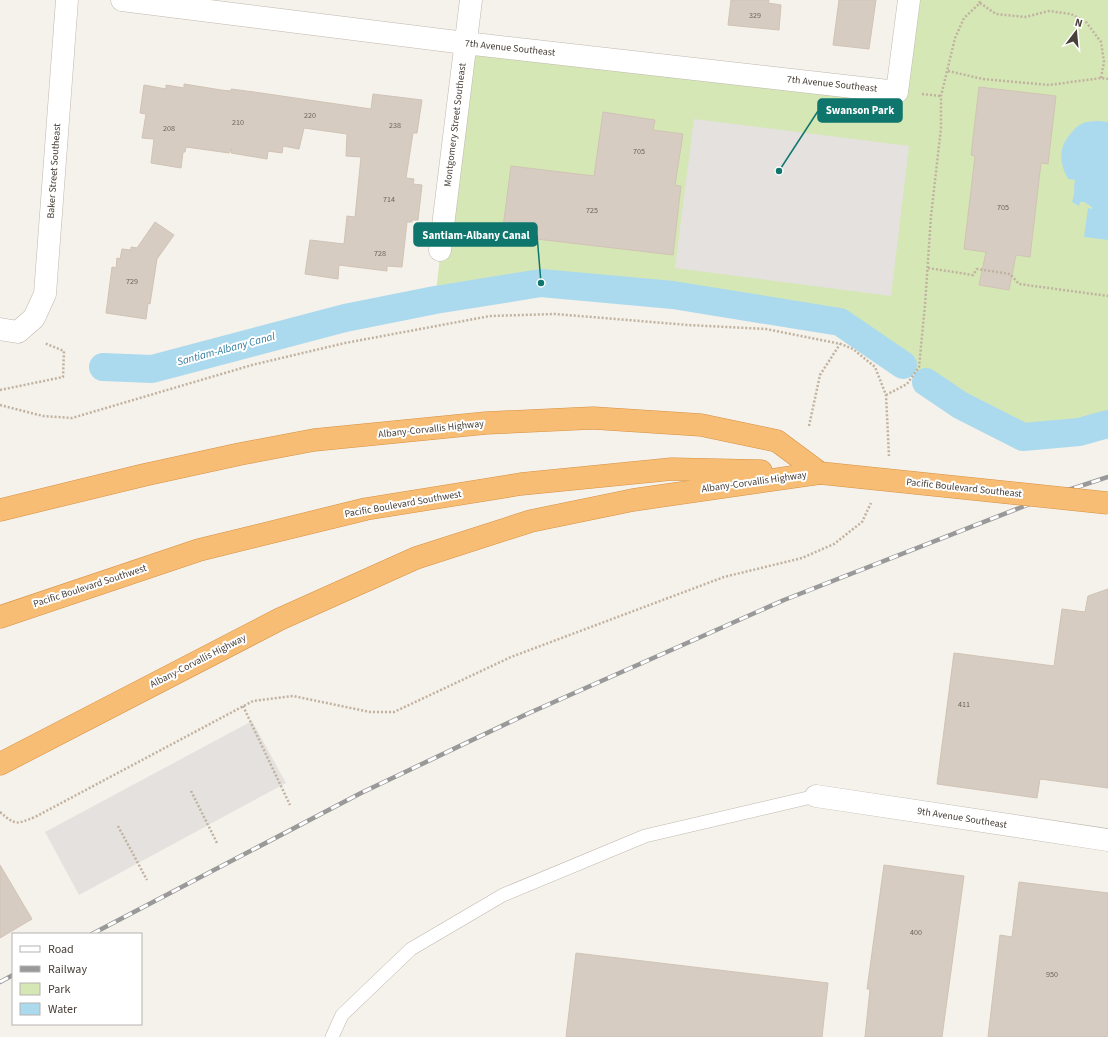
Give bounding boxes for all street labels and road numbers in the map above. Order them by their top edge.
street label: 7th Avenue Southeast [464,36,557,60]
street label: Montgomery Street Southeast [440,62,470,188]
street label: 7th Avenue Southeast [786,72,879,96]
street label: Baker Street Southeast [44,122,64,219]
street label: Albany-Corvallis Highway [378,416,485,442]
street label: Albany-Corvallis Highway [701,468,808,496]
street label: Pacific Boulevard Southeast [905,475,1023,501]
street label: Pacific Boulevard Southwest [343,487,463,521]
street label: Pacific Boulevard Southwest [32,561,149,611]
street label: Albany-Corvallis Highway [148,631,249,691]
street label: 9th Avenue Southeast [916,804,1009,832]

